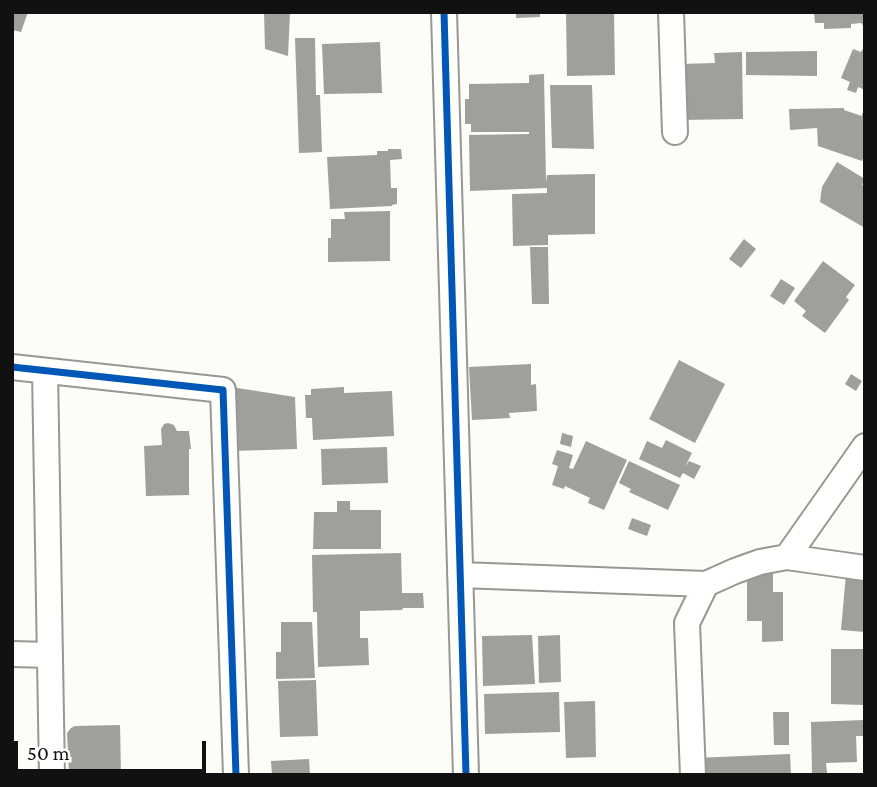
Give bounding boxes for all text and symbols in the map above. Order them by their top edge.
scale bar [18,728,210,772]
text: 50 m [27,741,70,765]

